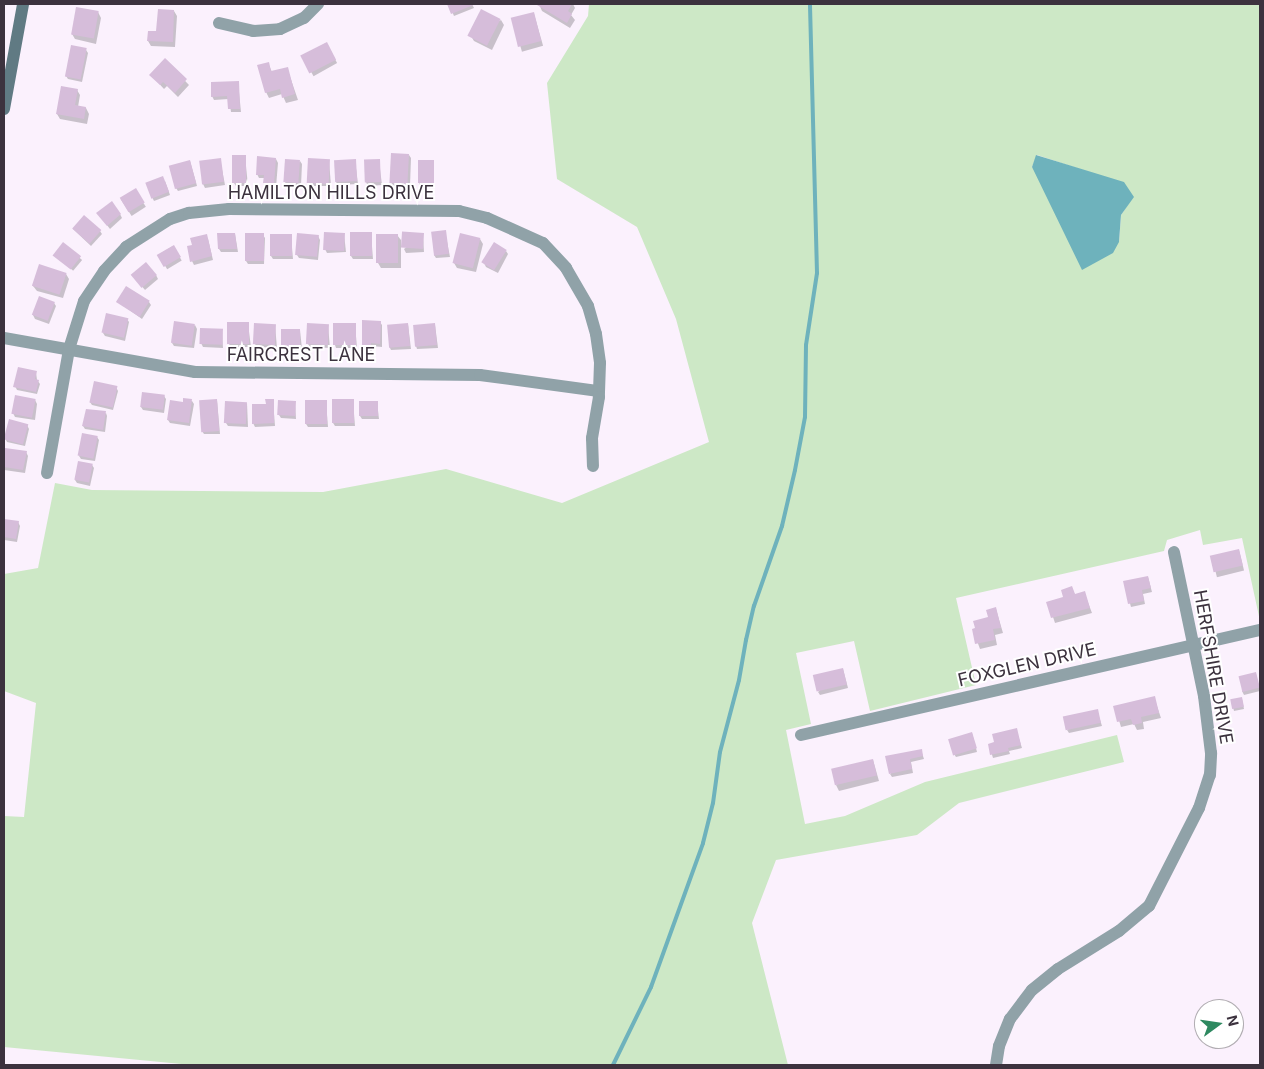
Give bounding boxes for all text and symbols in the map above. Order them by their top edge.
street label: HAMILTON HILLS DRIVE [228,182,434,204]
street label: FAIRCREST LANE [227,344,375,366]
street label: HERFSHIRE DRIVE [1189,588,1237,746]
street label: FOXGLEN DRIVE [956,639,1098,691]
north arrow [1194,999,1244,1049]
text: N [1224,1013,1243,1028]

